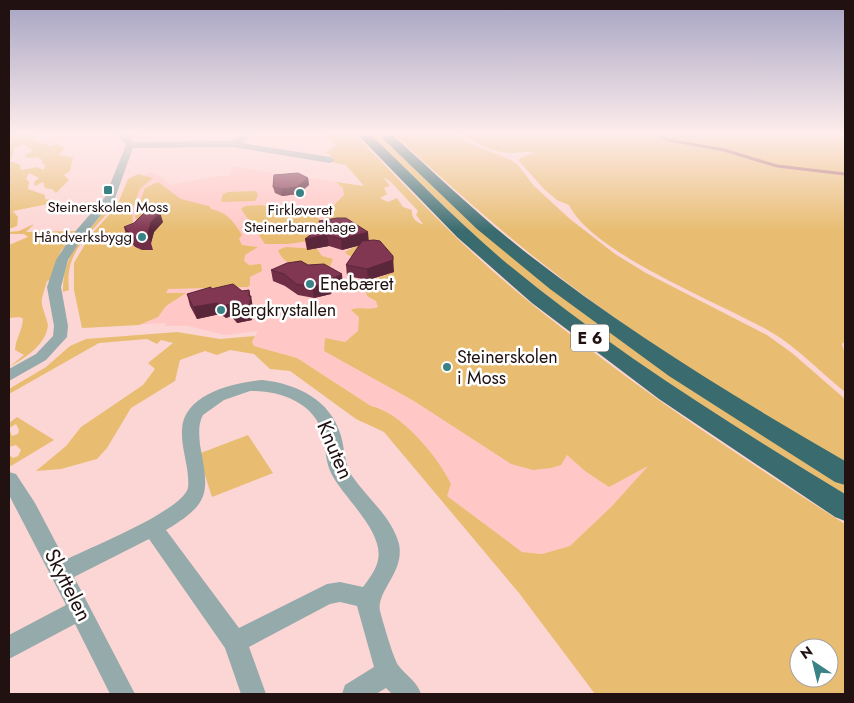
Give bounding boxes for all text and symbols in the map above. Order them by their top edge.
marker: Steinerskolen Moss [102,184,114,196]
marker: Firkløveret Steinerbarnehage [294,187,306,199]
place label: Steinerskolen Moss [48,196,168,218]
place label: Firkløveret Steinerbarnehage [244,199,356,238]
place label: Håndverksbygg [34,226,132,248]
marker: Håndverksbygg [136,231,148,243]
place label: Enebæret [320,271,394,297]
marker: Enebæret [304,278,316,290]
place label: Bergkrystallen [231,297,336,323]
marker: Bergkrystallen [215,304,227,316]
road number: E 6 [571,324,609,352]
place label: Steinerskolen i Moss [457,344,558,391]
marker: Steinerskolen i Moss [441,361,453,373]
street label: Knuten [309,416,361,484]
street label: Skyttelen [37,543,99,627]
north arrow [789,638,839,688]
text: N [796,641,817,664]

